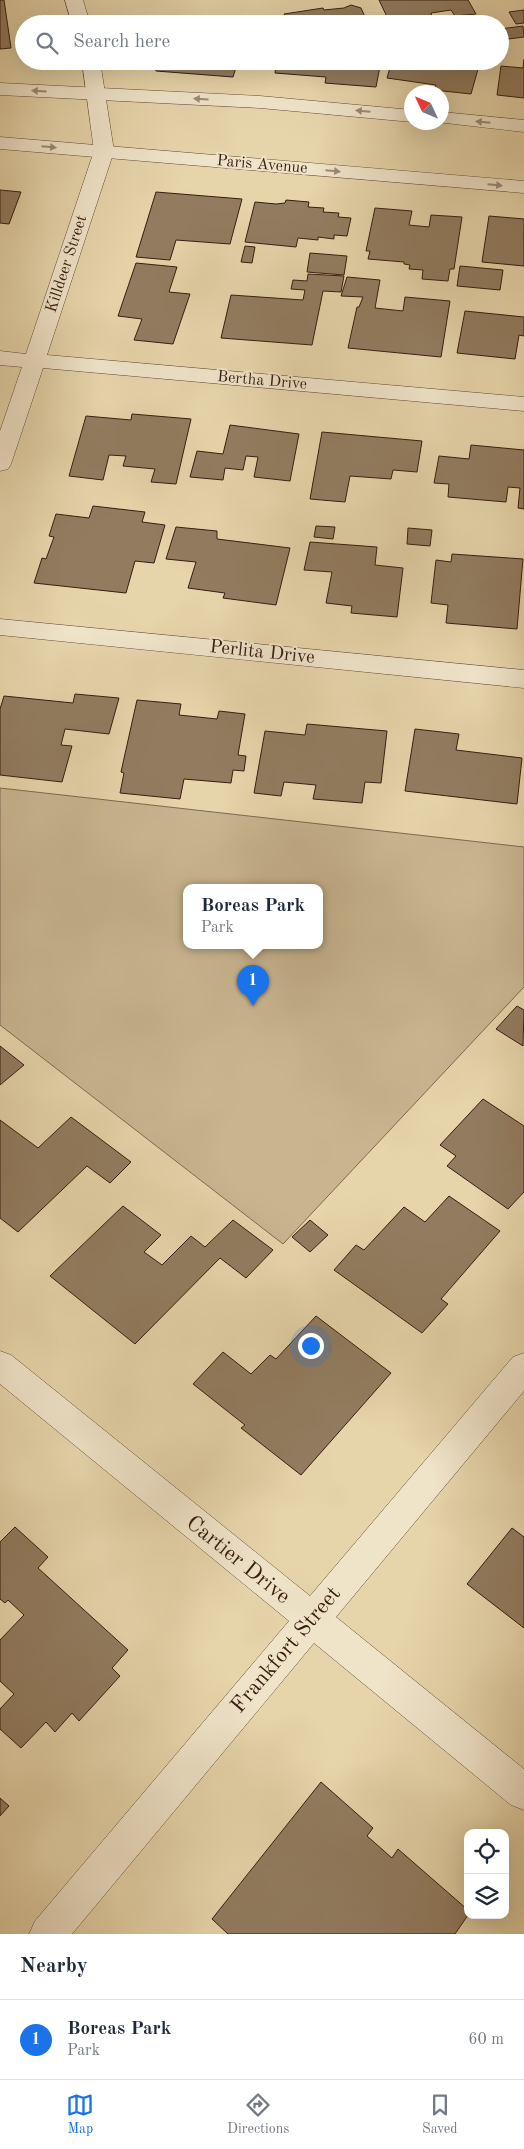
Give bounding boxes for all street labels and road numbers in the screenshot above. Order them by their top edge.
street label: Paris Avenue [216,153,308,177]
street label: Killdeer Street [44,213,90,315]
street label: Bertha Drive [216,369,308,393]
street label: Perlita Drive [208,638,316,668]
street label: Cartier Drive [182,1512,294,1608]
street label: Frankfort Street [227,1583,345,1717]

